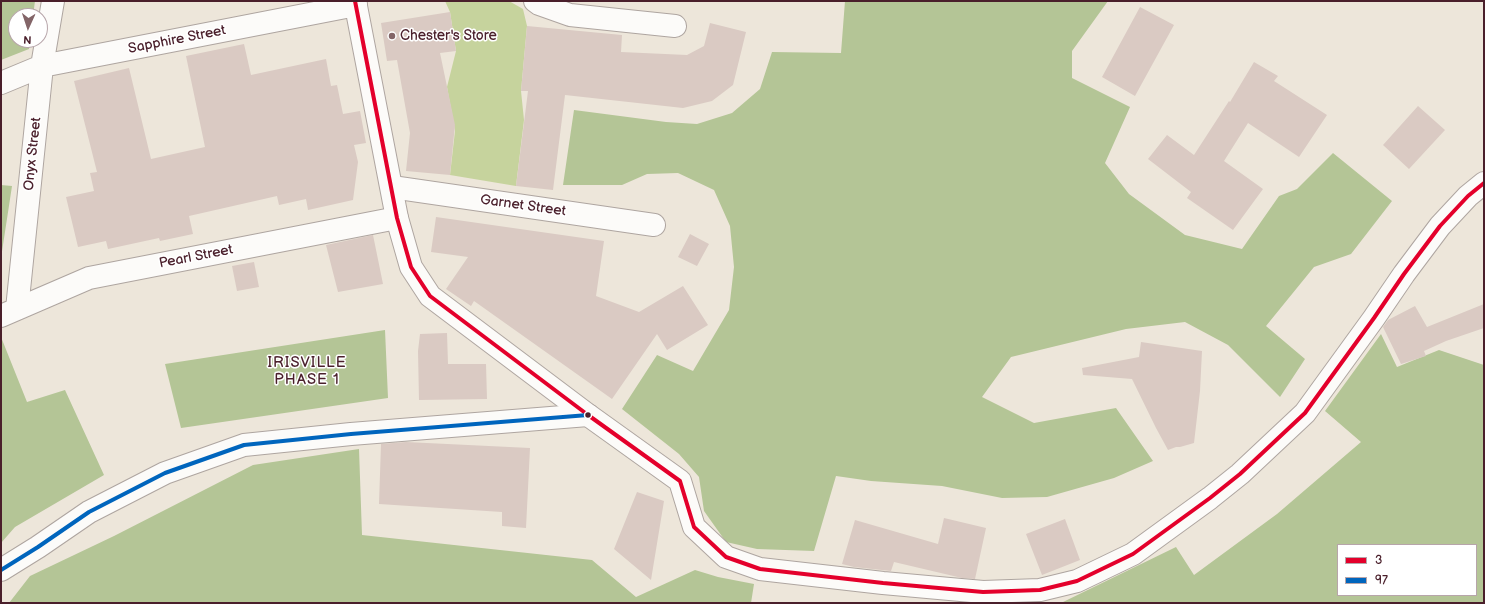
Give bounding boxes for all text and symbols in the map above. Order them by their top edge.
north arrow [8,8,48,48]
street label: Sapphire Street [127,22,227,58]
place label: Chester's Store [400,28,497,44]
marker: Chester's Store [387,31,397,41]
text: N [23,33,32,46]
street label: Onyx Street [21,116,45,192]
street label: Garnet Street [479,192,567,220]
street label: Pearl Street [158,242,234,272]
district label: IRISVILLE PHASE 1 [267,354,347,389]
unlabelled marker [583,410,593,420]
legend [1337,544,1477,596]
text: 3 [1375,553,1382,568]
text: 97 [1375,573,1388,588]

